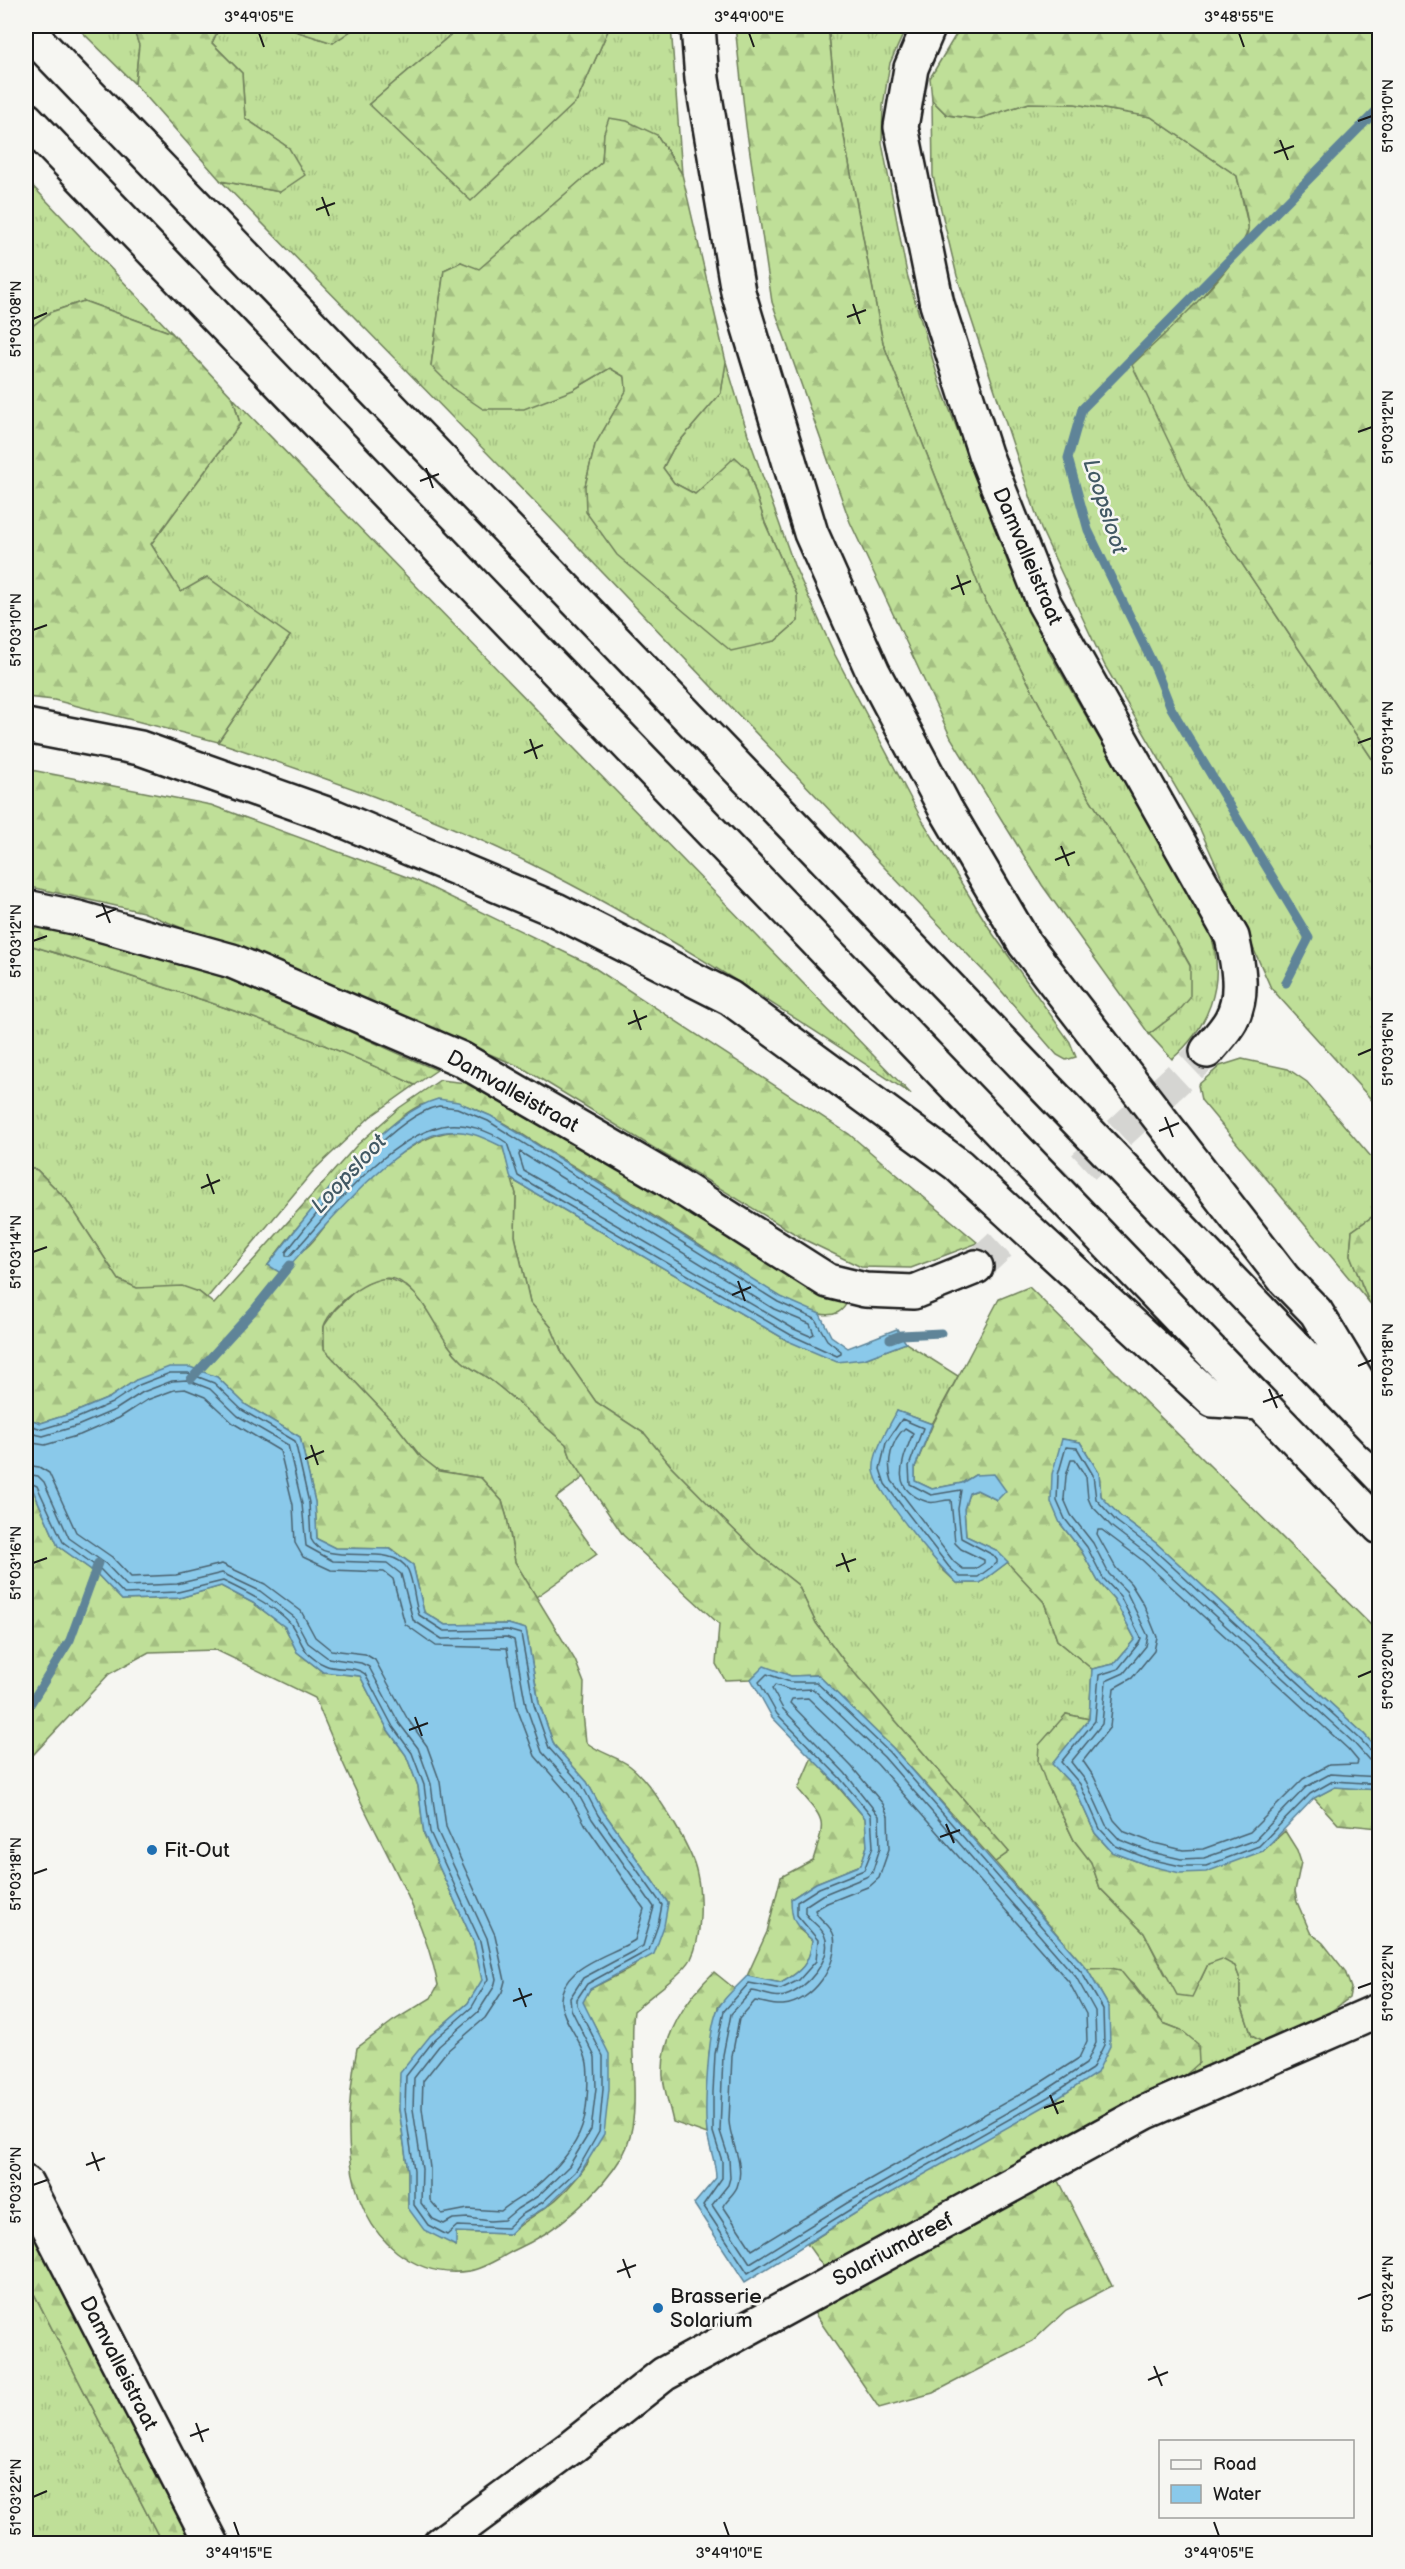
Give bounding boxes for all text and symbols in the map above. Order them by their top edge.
text: 3°49'05"E [224,8,294,27]
text: 3°49'00"E [714,8,784,27]
text: 3°48'55"E [1204,8,1274,27]
text: 51°03'10"N [1379,79,1398,153]
text: 51°03'08"N [7,280,26,358]
text: 51°03'12"N [1379,390,1398,464]
water label: Loopsloot [1077,455,1133,559]
street label: Damvalleistraat [987,484,1068,629]
text: 51°03'10"N [7,593,26,667]
text: 51°03'14"N [1379,701,1398,775]
text: 51°03'12"N [7,904,26,978]
text: 51°03'16"N [1379,1012,1398,1086]
street label: Damvalleistraat [442,1045,584,1138]
water label: Loopsloot [306,1128,393,1219]
text: 51°03'14"N [7,1215,26,1289]
text: 51°03'18"N [1379,1323,1398,1397]
text: 51°03'16"N [7,1526,26,1600]
text: 51°03'20"N [1379,1632,1398,1710]
text: 51°03'18"N [7,1837,26,1911]
place label: Fit-Out [164,1838,230,1863]
marker: Fit-Out [145,1843,159,1857]
text: 51°03'22"N [1379,1944,1398,2022]
text: 51°03'20"N [7,2146,26,2224]
street label: Solariumdreef [829,2207,958,2292]
text: 51°03'24"N [1379,2255,1398,2333]
place label: Brasserie Solarium [670,2284,762,2333]
street label: Damvalleistraat [74,2292,163,2435]
marker: Brasserie Solarium [651,2301,665,2315]
legend [1159,2440,1354,2518]
text: Road [1213,2454,1257,2475]
text: 51°03'22"N [7,2458,26,2536]
text: Water [1213,2484,1261,2505]
text: 3°49'15"E [206,2544,273,2563]
text: 3°49'10"E [695,2544,763,2563]
text: 3°49'05"E [1184,2544,1254,2563]

